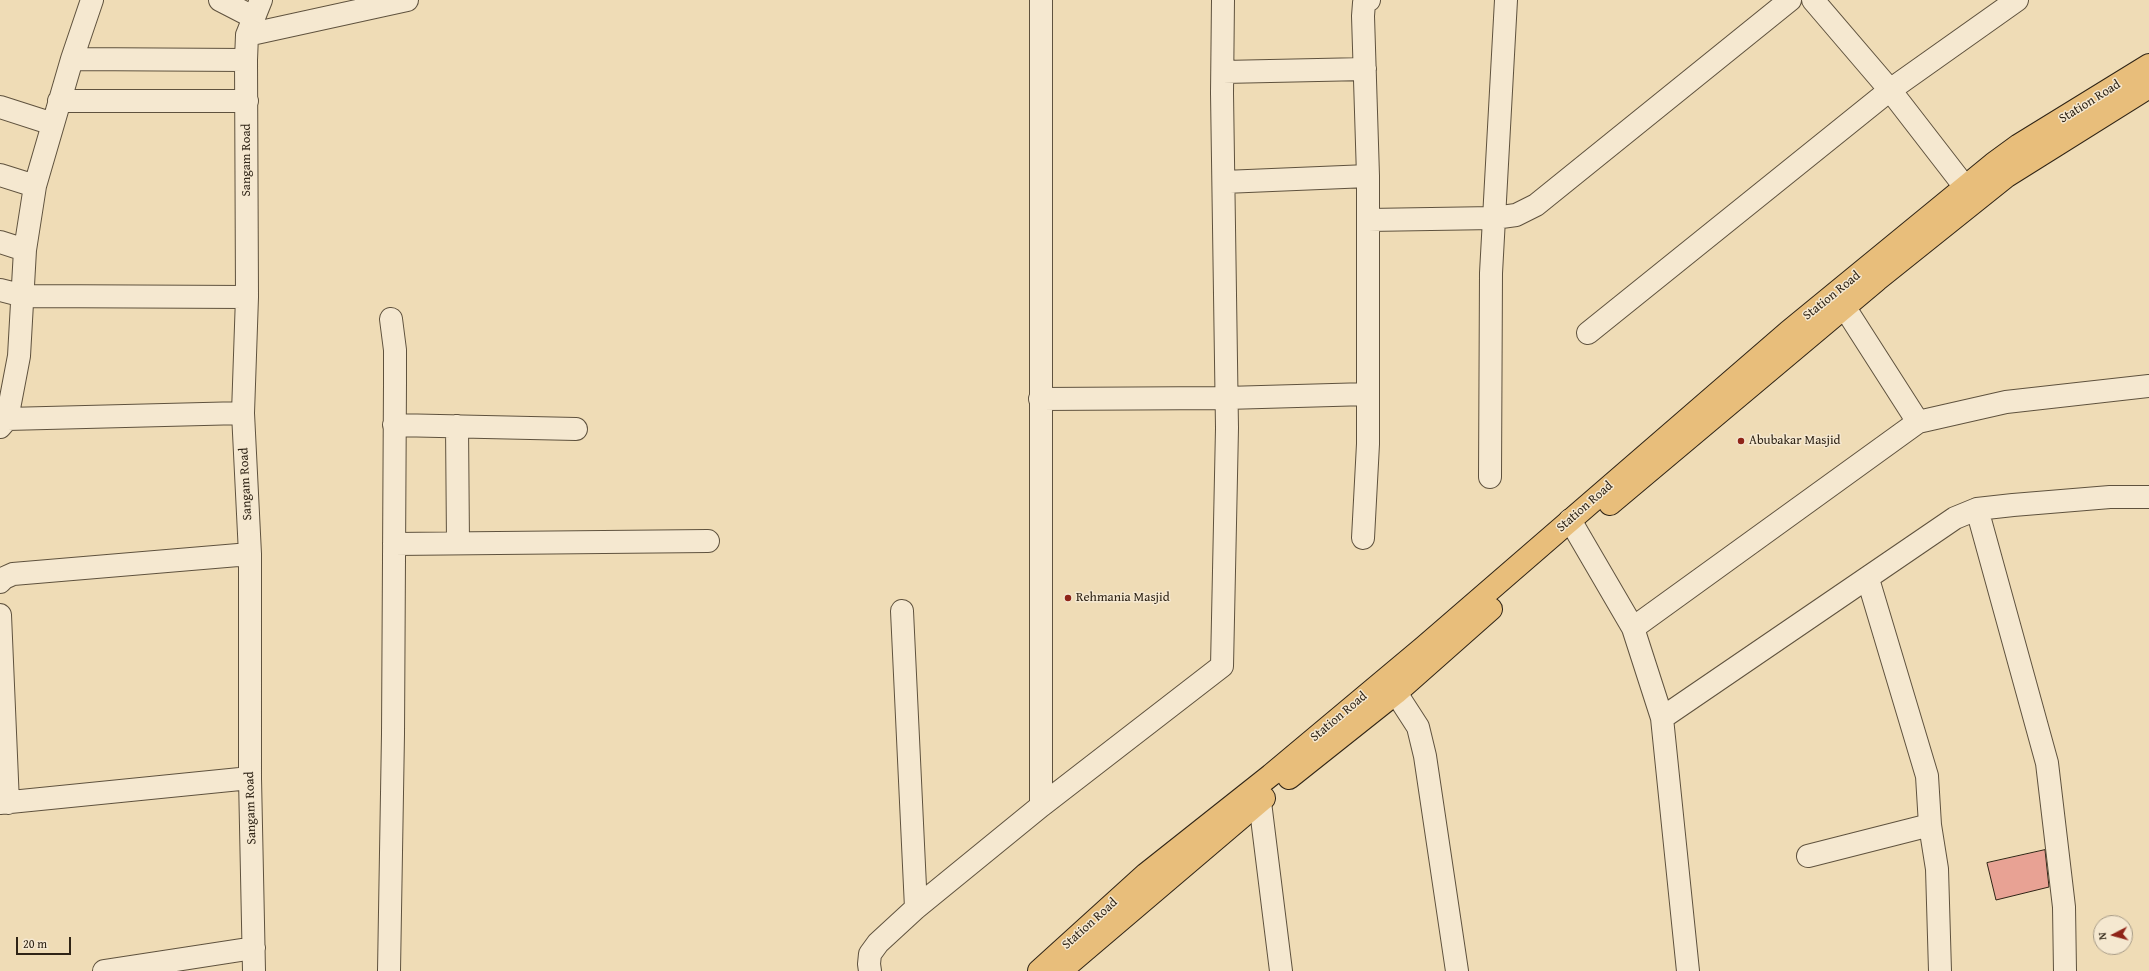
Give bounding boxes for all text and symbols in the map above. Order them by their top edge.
street label: Station Road [2056,77,2124,127]
street label: Sangam Road [239,123,255,197]
street label: Station Road [1800,268,1864,324]
place label: Abubakar Masjid [1749,433,1841,449]
marker: Abubakar Masjid [1736,436,1746,446]
street label: Sangam Road [236,447,256,521]
street label: Station Road [1554,478,1616,536]
place label: Rehmania Masjid [1076,590,1170,606]
marker: Rehmania Masjid [1063,593,1073,603]
street label: Station Road [1307,689,1371,745]
street label: Sangam Road [242,771,260,845]
street label: Station Road [1059,895,1121,953]
north arrow [2093,915,2133,955]
scale bar [18,929,73,955]
text: N [2094,932,2110,941]
text: 20 m [23,935,47,952]

